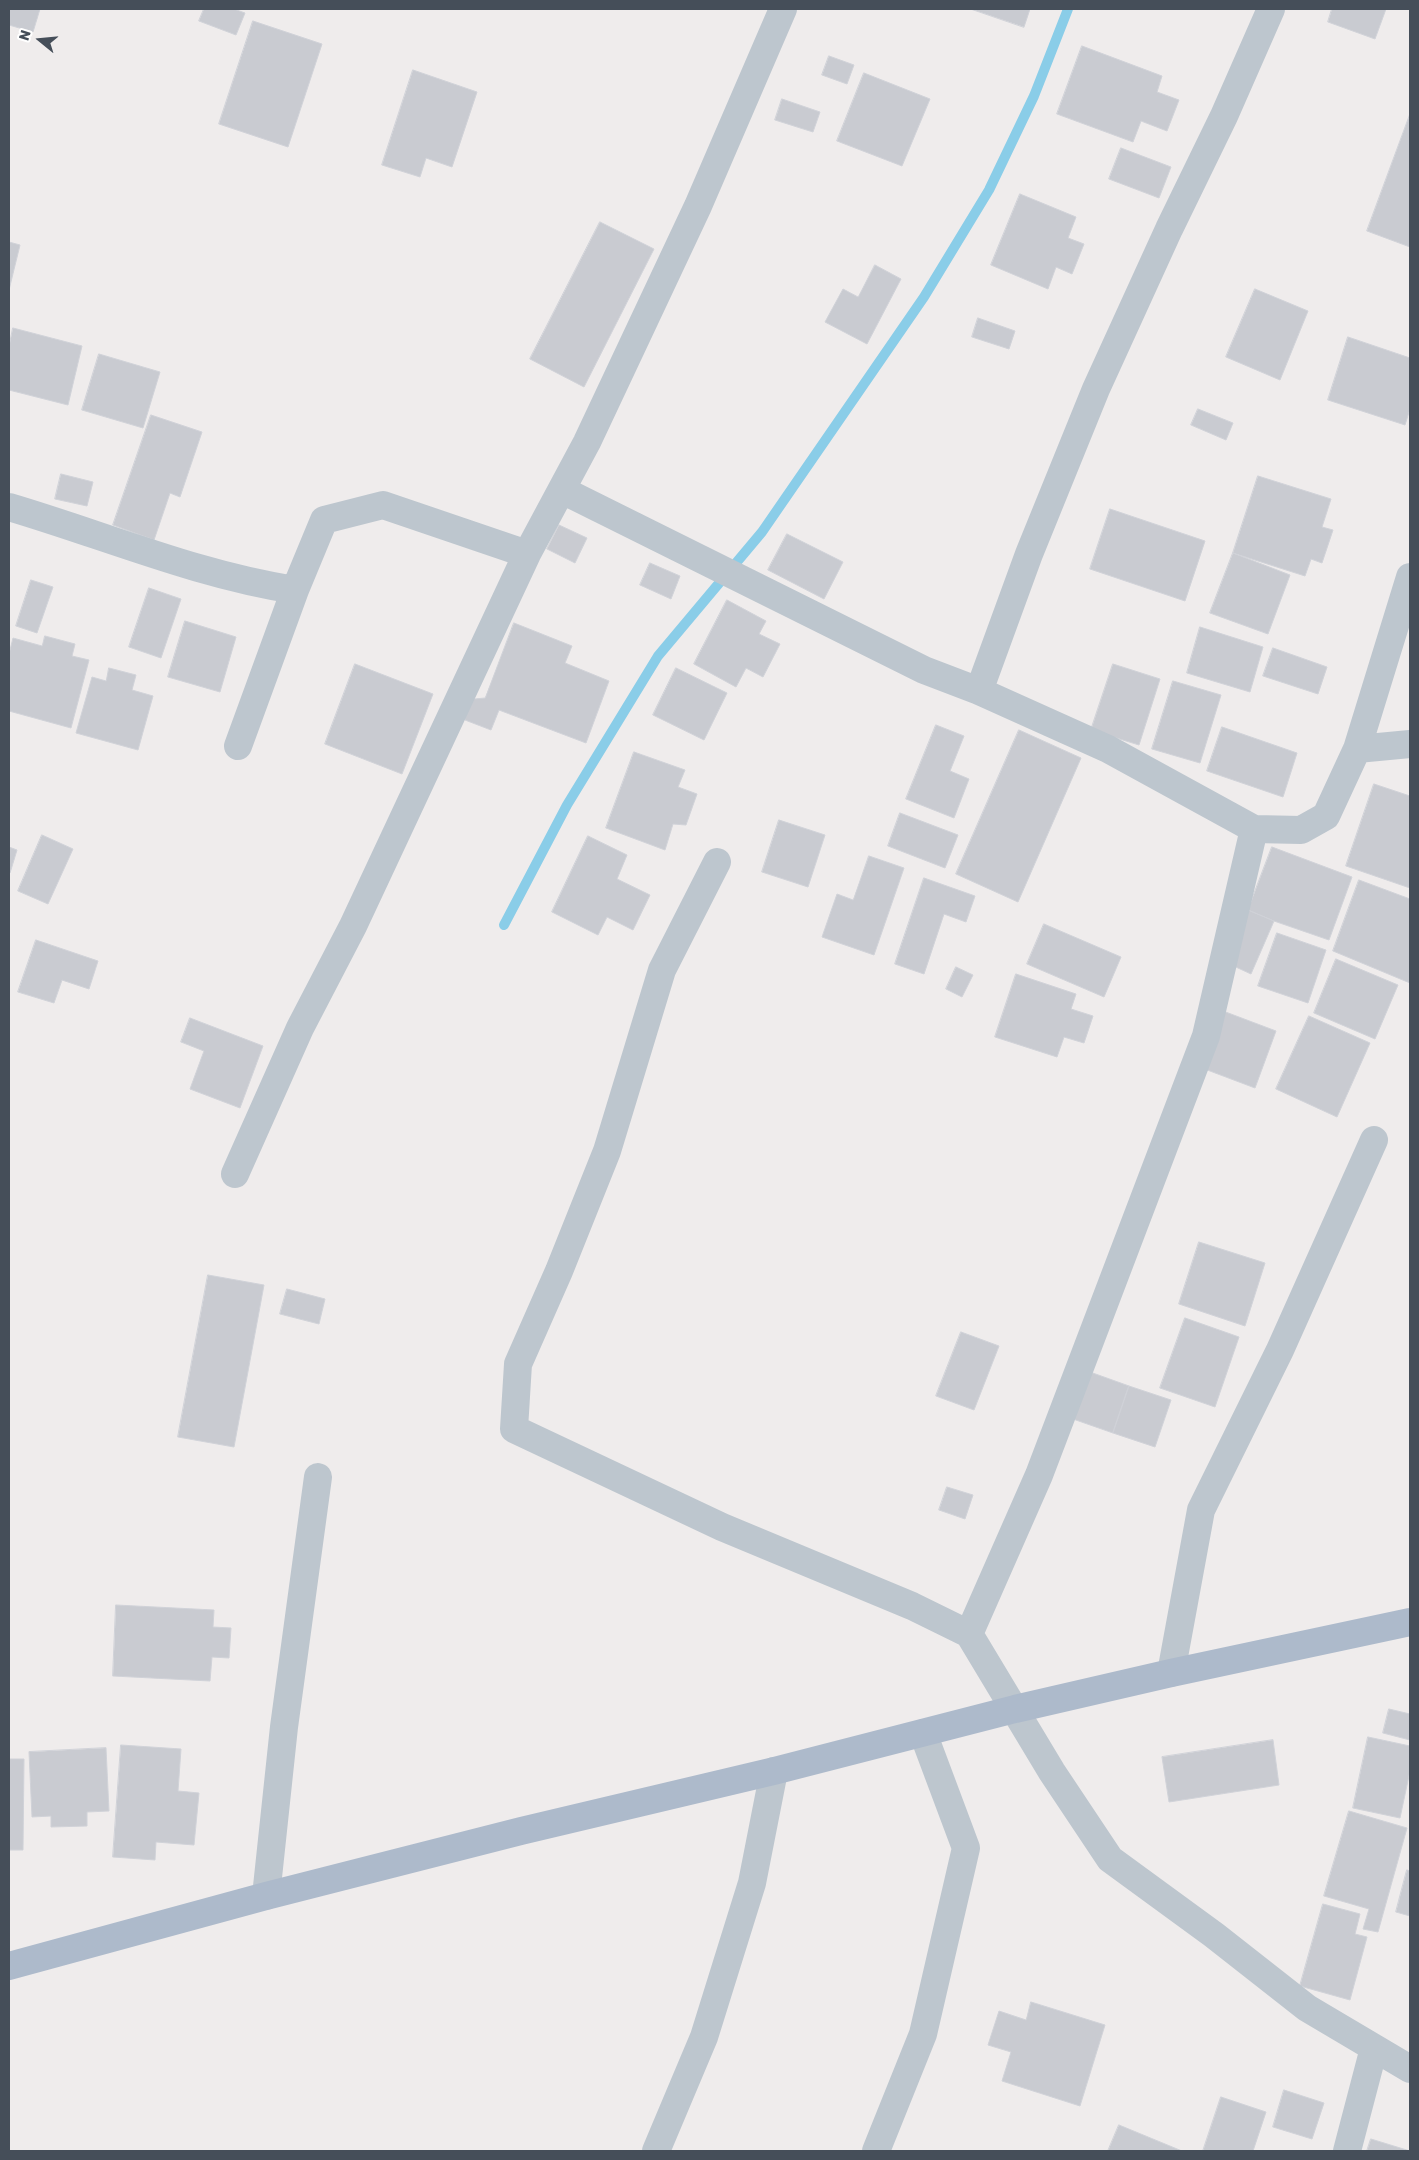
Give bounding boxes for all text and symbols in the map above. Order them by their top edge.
north arrow [15,15,65,65]
text: N [16,28,35,43]

